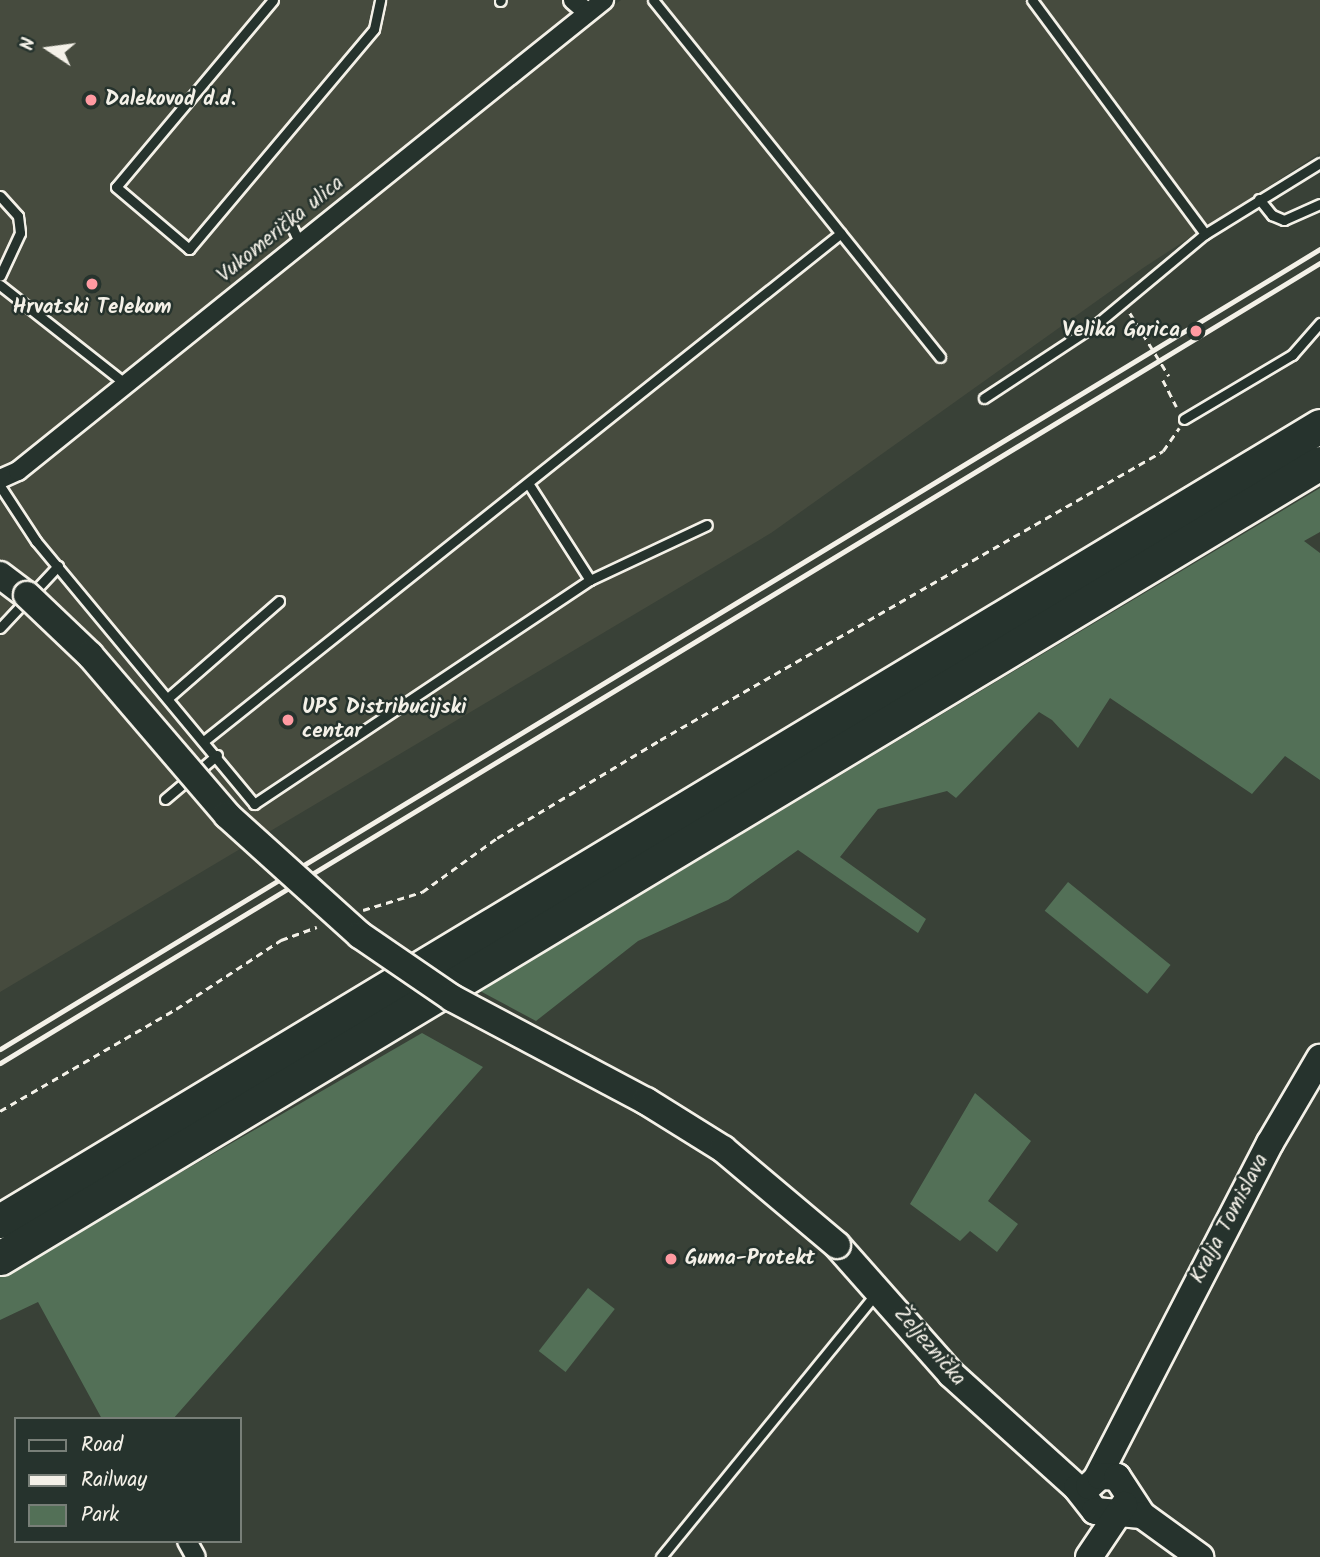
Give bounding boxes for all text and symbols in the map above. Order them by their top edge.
north arrow [14,14,84,84]
text: N [13,35,45,53]
place label: Dalekovod d.d. [105,87,236,113]
marker: Dalekovod d.d. [83,92,99,108]
street label: Vukomerička ulica [213,171,349,289]
marker: Hrvatski Telekom [84,276,100,292]
place label: Hrvatski Telekom [13,295,171,321]
place label: Velika Gorica [1062,318,1180,344]
marker: Velika Gorica [1186,321,1206,341]
place label: UPS Distribucijski centar [302,695,466,745]
marker: UPS Distribucijski centar [280,712,296,728]
street label: Kralja Tomislava [1185,1150,1275,1288]
place label: Guma-Protekt [685,1246,815,1272]
marker: Guma-Protekt [663,1251,679,1267]
street label: Željeznička [888,1302,970,1392]
legend [14,1417,242,1543]
text: Road [81,1429,123,1462]
text: Railway [81,1464,147,1497]
text: Park [81,1499,119,1532]

